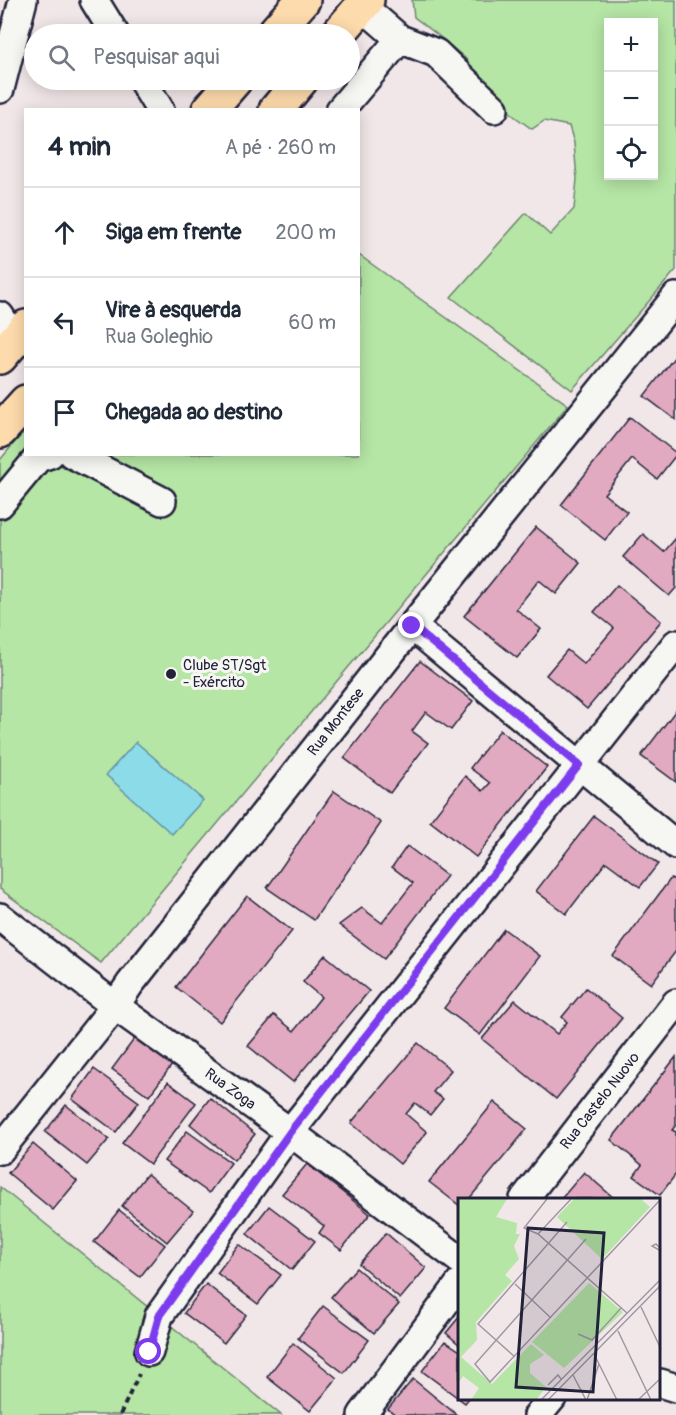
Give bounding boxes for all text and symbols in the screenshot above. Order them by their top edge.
map controls [604,18,658,180]
button: + [604,18,658,72]
search box [24,24,360,90]
icon: search [45,41,78,74]
text: Pesquisar aqui [93,43,219,71]
button: − [604,72,658,126]
button: locate [604,126,658,180]
text: 4 min [48,131,111,163]
text: A pé · 260 m [225,135,336,160]
icon: ahead [48,216,81,249]
text: Siga em frente [105,218,241,246]
text: 200 m [275,220,336,245]
text: Vire à esquerda [105,296,241,324]
icon: left [48,306,81,339]
text: 60 m [289,310,336,335]
text: Rua Goleghio [105,324,213,349]
icon: arrive [48,396,81,429]
text: Chegada ao destino [105,398,283,426]
route end [398,612,424,638]
place label: Clube ST/Sgt - Exército [183,656,267,692]
marker: Clube ST/Sgt - Exército [164,667,178,681]
street label: Rua Montese [304,684,369,760]
street label: Rua Castelo Nuovo [556,1049,644,1153]
street label: Rua Zoga [201,1064,259,1114]
inset map [458,1198,661,1400]
route start [135,1338,161,1364]

